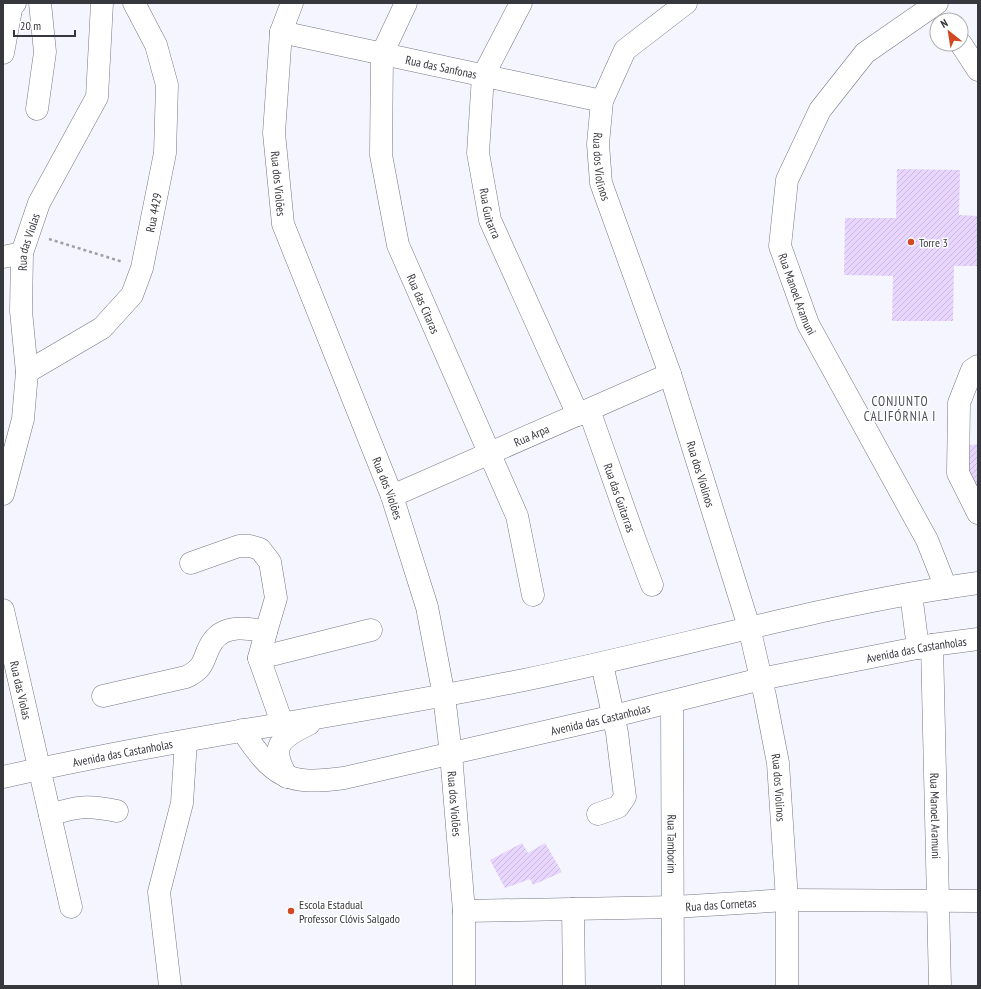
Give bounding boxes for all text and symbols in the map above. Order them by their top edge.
scale bar [14,12,75,38]
north arrow [929,12,969,52]
text: N [938,16,950,31]
text: 20 m [20,18,41,33]
street label: Rua das Sanfonas [404,52,478,81]
street label: Rua dos Violinos [590,132,614,202]
street label: Rua dos Violões [268,150,290,217]
street label: Rua Guitarra [477,187,505,241]
street label: Rua 4429 [142,191,164,234]
street label: Rua das Violas [14,211,43,271]
place label: Torre 3 [919,235,948,250]
marker: Torre 3 [906,237,916,247]
street label: Rua Manoel Aramuni [776,251,820,337]
street label: Rua das Citaras [404,272,443,336]
district label: CONJUNTO CALIFÓRNIA I [864,393,936,425]
street label: Rua Arpa [511,421,551,449]
street label: Rua dos Violinos [684,439,719,509]
street label: Rua dos Violões [370,455,406,521]
street label: Rua das Guitarras [601,461,639,534]
street label: Avenida das Castanholas [865,633,967,665]
street label: Rua das Violas [7,659,35,721]
street label: Avenida das Castanholas [549,700,651,738]
street label: Avenida das Castanholas [71,736,174,769]
street label: Rua dos Violinos [769,752,789,822]
street label: Rua dos Violões [445,770,465,837]
street label: Rua Manoel Aramuni [928,773,945,859]
street label: Rua Tamborim [665,814,680,874]
street label: Rua das Cornetas [685,894,757,914]
place label: Escola Estadual Professor Clóvis Salgado [299,897,400,926]
marker: Escola Estadual Professor Clóvis Salgado [286,906,296,916]

